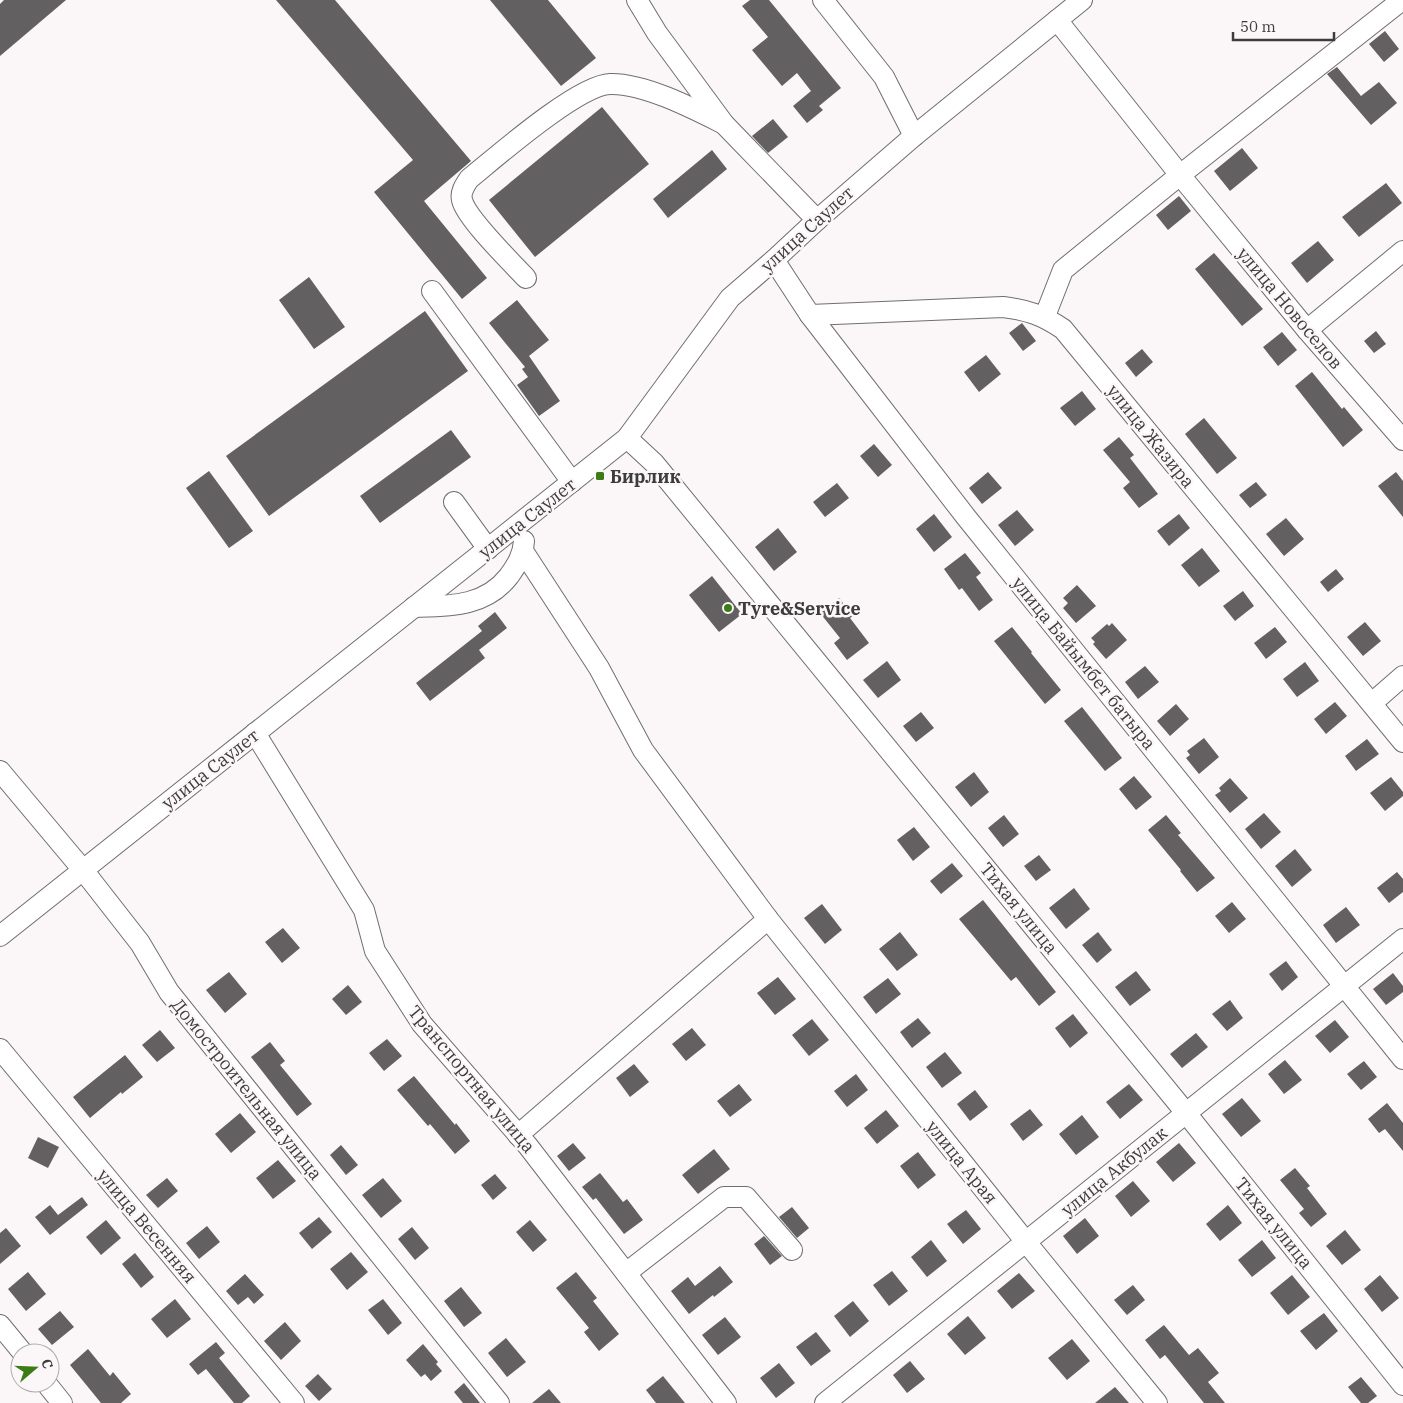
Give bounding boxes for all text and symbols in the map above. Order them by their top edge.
scale bar [1233,10,1334,42]
text: 50 m [1240,17,1276,36]
street label: улица Саулет [756,181,858,277]
street label: улица Новоселов [1232,242,1348,374]
street label: улица Жазира [1102,380,1200,493]
place label: Бирлик [610,465,681,488]
marker: Бирлик [594,470,606,482]
street label: улица Саулет [474,473,580,563]
street label: улица Байымбет батыра [1007,572,1161,754]
place label: Tyre&Service [738,597,861,620]
marker: Tyre&Service [722,602,734,614]
street label: улица Саулет [157,724,263,814]
street label: Тихая улица [975,858,1063,959]
street label: Домостроительная улица [167,993,328,1185]
street label: Транспортная улица [404,1001,541,1158]
street label: улица Арая [921,1115,1003,1209]
street label: улица Акбулак [1056,1121,1172,1221]
street label: улица Весенняя [92,1164,202,1288]
street label: Тихая улица [1230,1173,1318,1274]
north arrow [10,1343,60,1393]
text: С [37,1356,57,1371]

